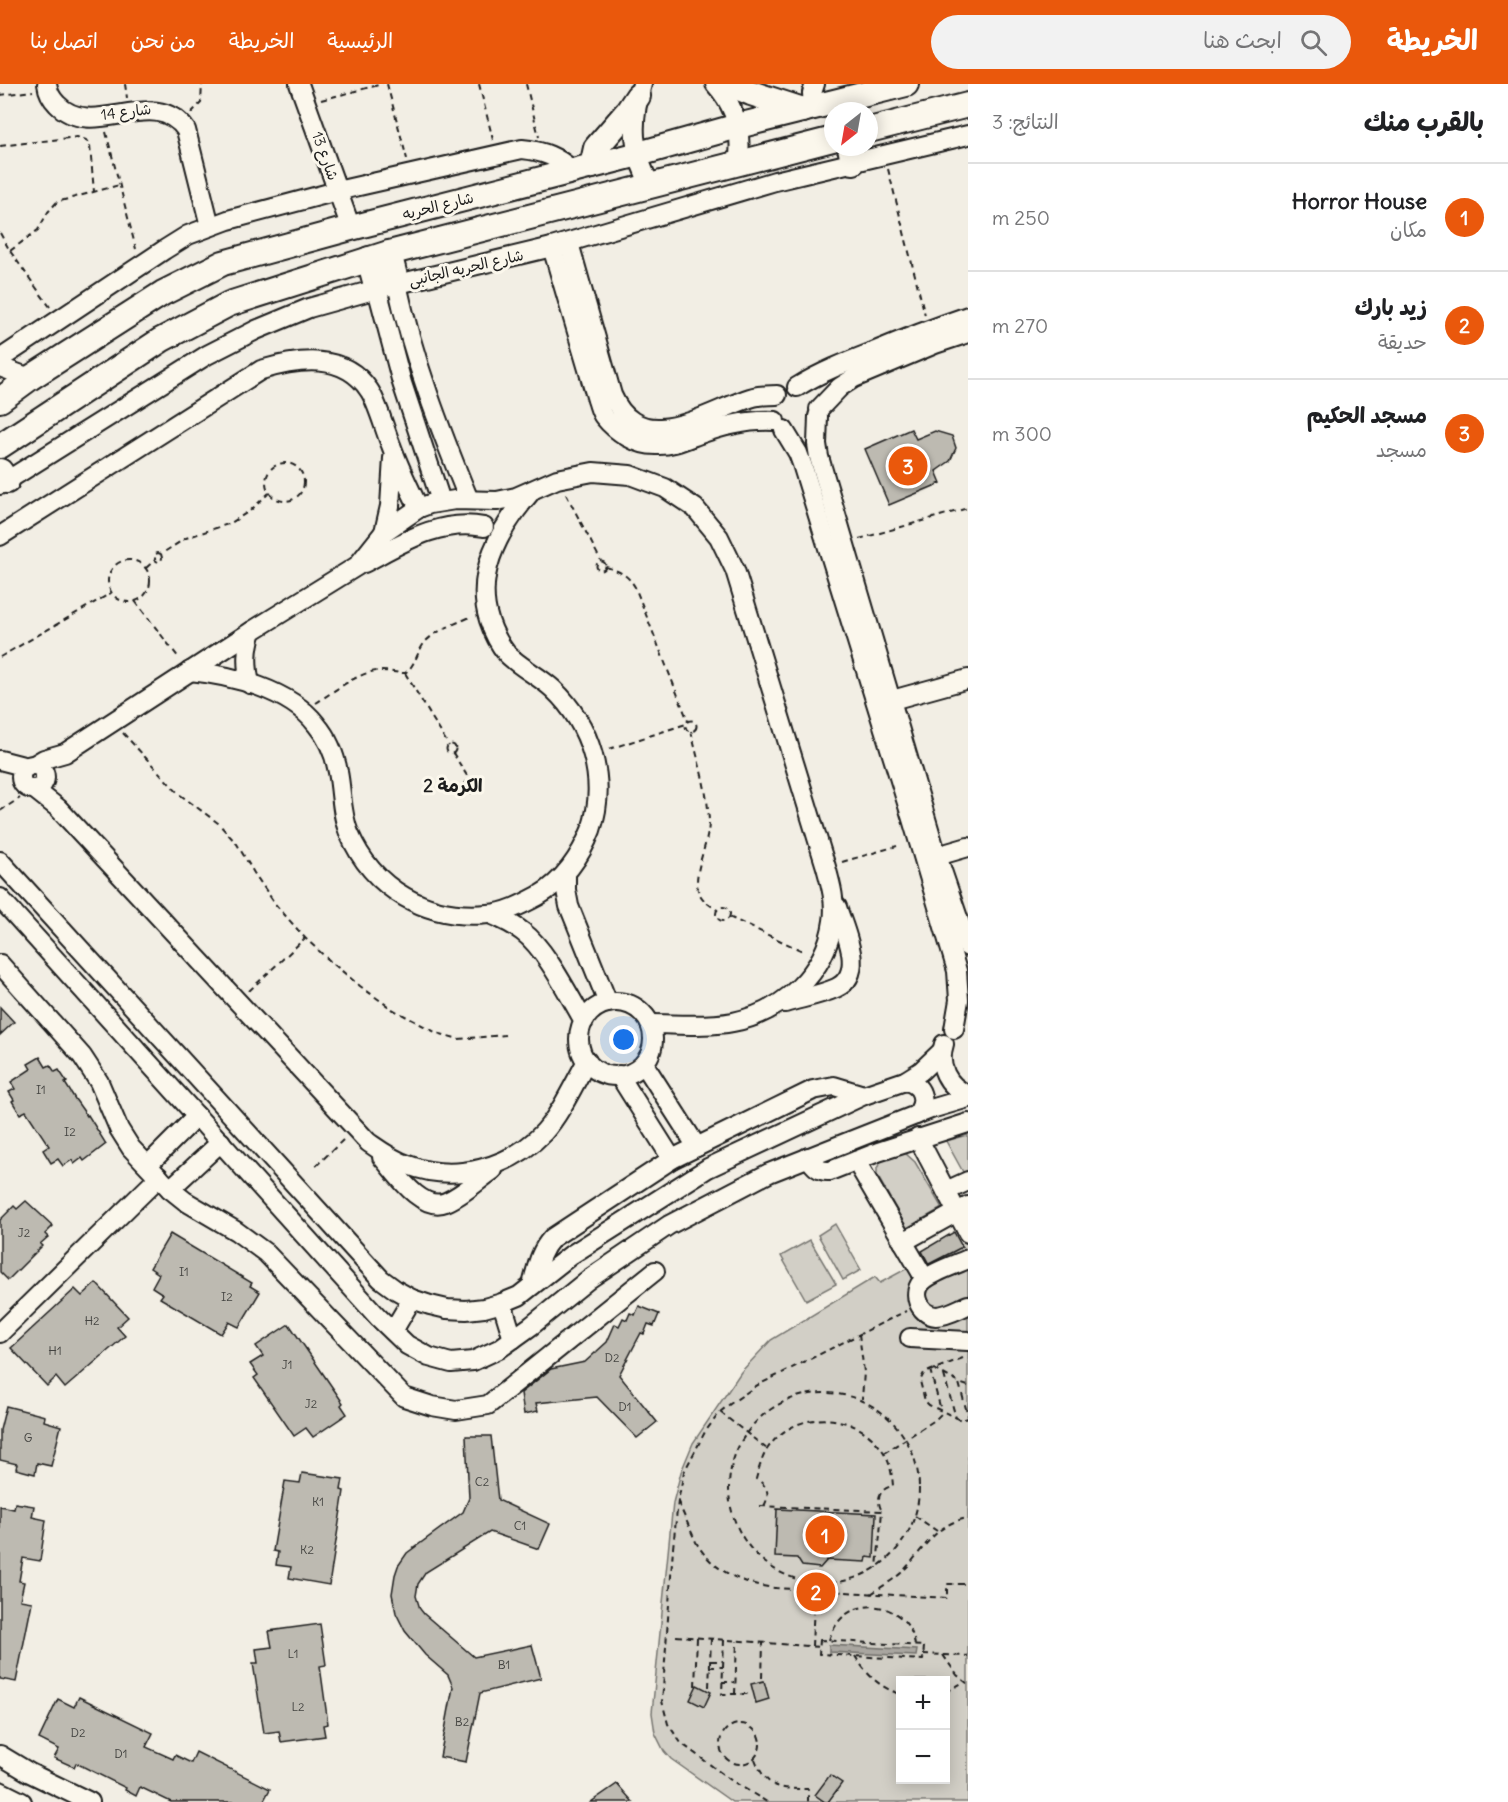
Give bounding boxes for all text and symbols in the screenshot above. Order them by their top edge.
search box [931,15,1351,69]
text: الخريطة [1387,22,1478,58]
text: ابحث هنا [1203,26,1282,54]
icon: search [1297,26,1330,59]
text: اتصل بنا [30,27,98,54]
text: من نحن [131,27,196,54]
text: الخريطة [229,27,294,54]
text: الرئيسية [327,27,393,54]
street label: شارع 14 [100,99,152,125]
north arrow [824,102,878,156]
text: بالقرب منك [1364,105,1484,138]
text: النتائج: 3 [992,109,1059,134]
street label: شارع 13 [307,129,343,183]
text: Horror House [1292,187,1427,215]
street label: شارع الحريه [400,188,476,224]
text: 250 m [992,205,1050,230]
text: 1 [1461,205,1468,230]
text: مكان [1390,217,1427,242]
street label: شارع الحريه الجانبى [407,245,525,291]
text: زيد بارك [1355,293,1427,321]
text: 270 m [992,313,1048,338]
text: 2 [1459,313,1470,338]
text: حديقة [1378,329,1427,354]
text: مسجد الحكيم [1307,401,1427,429]
text: 300 m [992,421,1052,446]
text: 3 [1459,421,1470,446]
text: مسجد [1376,437,1427,462]
pin: 3 [888,444,928,488]
district label: الكرمة 2 [423,774,483,797]
your location [609,1025,638,1054]
house number: I1 [36,1082,46,1097]
house number: I2 [64,1124,76,1139]
house number: J2 [18,1225,31,1240]
house number: I1 [179,1264,189,1279]
house number: I2 [221,1289,233,1304]
house number: H2 [84,1313,100,1328]
house number: H1 [48,1343,62,1358]
house number: D2 [604,1350,620,1365]
house number: J1 [281,1357,293,1372]
house number: J2 [305,1396,318,1411]
house number: D1 [618,1399,632,1414]
house number: G [24,1430,33,1445]
house number: C2 [475,1474,490,1489]
house number: K1 [312,1494,324,1509]
pin: 1 [806,1512,844,1558]
house number: C1 [514,1518,526,1533]
house number: K2 [300,1542,314,1557]
pin: 2 [796,1570,836,1614]
house number: L1 [288,1646,298,1661]
house number: B1 [498,1657,510,1672]
map controls [896,1676,950,1784]
button: + [896,1676,950,1730]
house number: L2 [291,1699,305,1714]
house number: B2 [455,1714,470,1729]
house number: D2 [70,1725,86,1740]
button: − [896,1730,950,1784]
house number: D1 [114,1746,128,1761]

